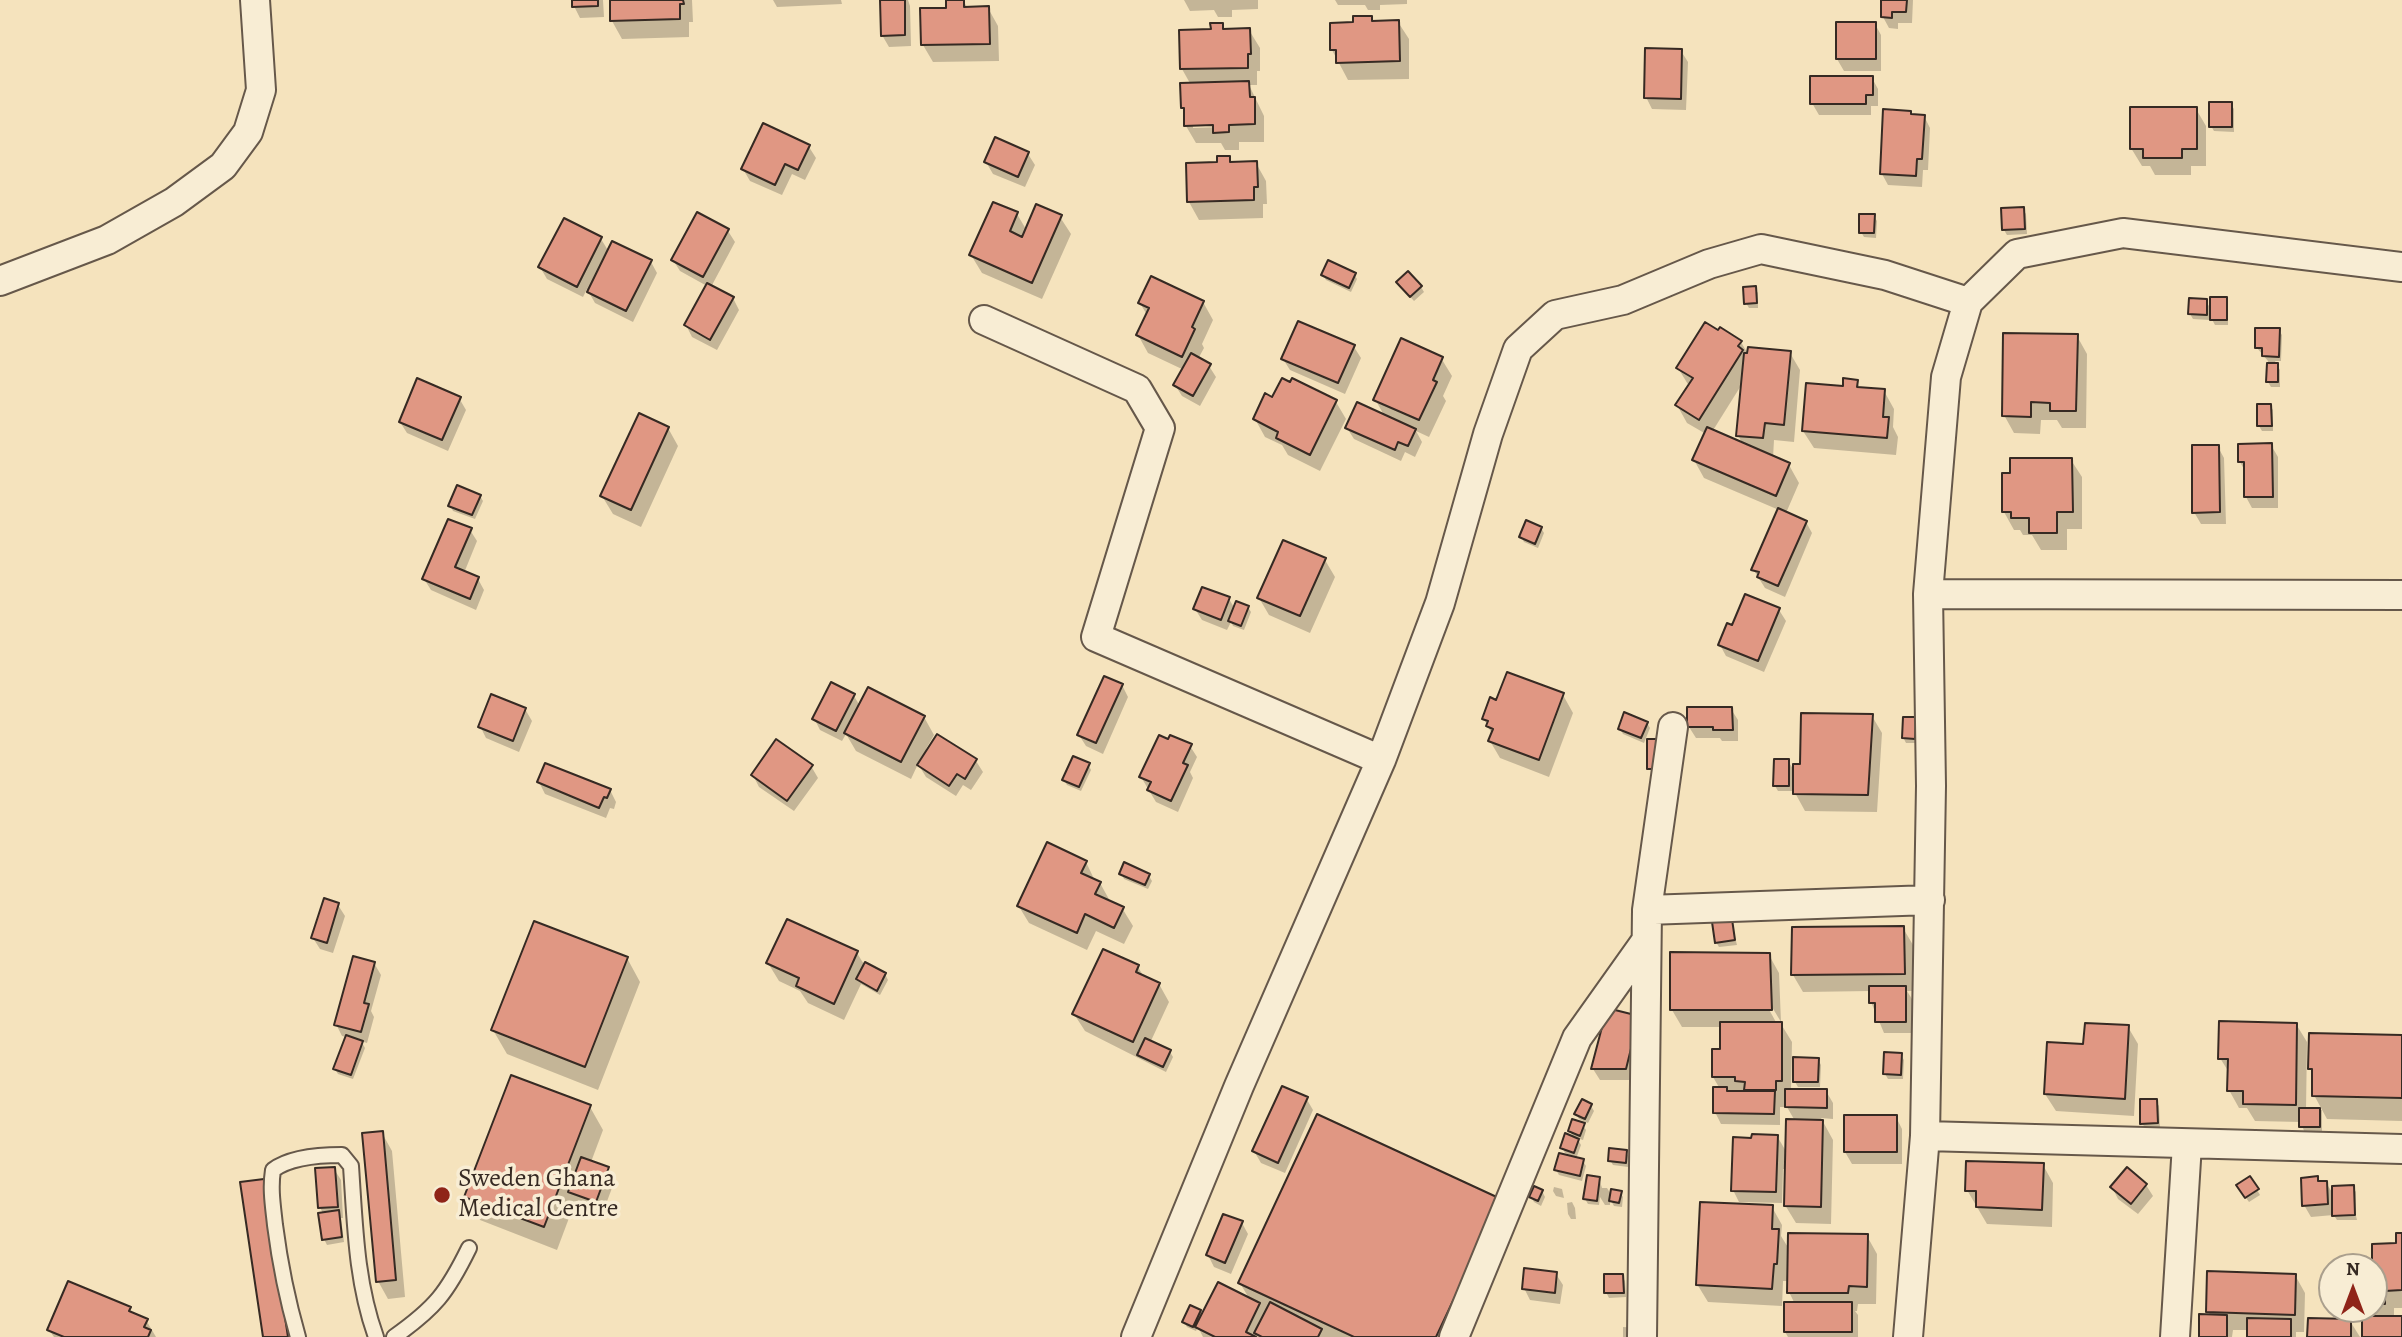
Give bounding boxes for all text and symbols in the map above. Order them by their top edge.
place label: Sweden Ghana Medical Centre [458,1164,618,1226]
marker: Sweden Ghana Medical Centre [432,1185,452,1205]
north arrow [2318,1253,2388,1323]
text: N [2346,1256,2360,1282]

